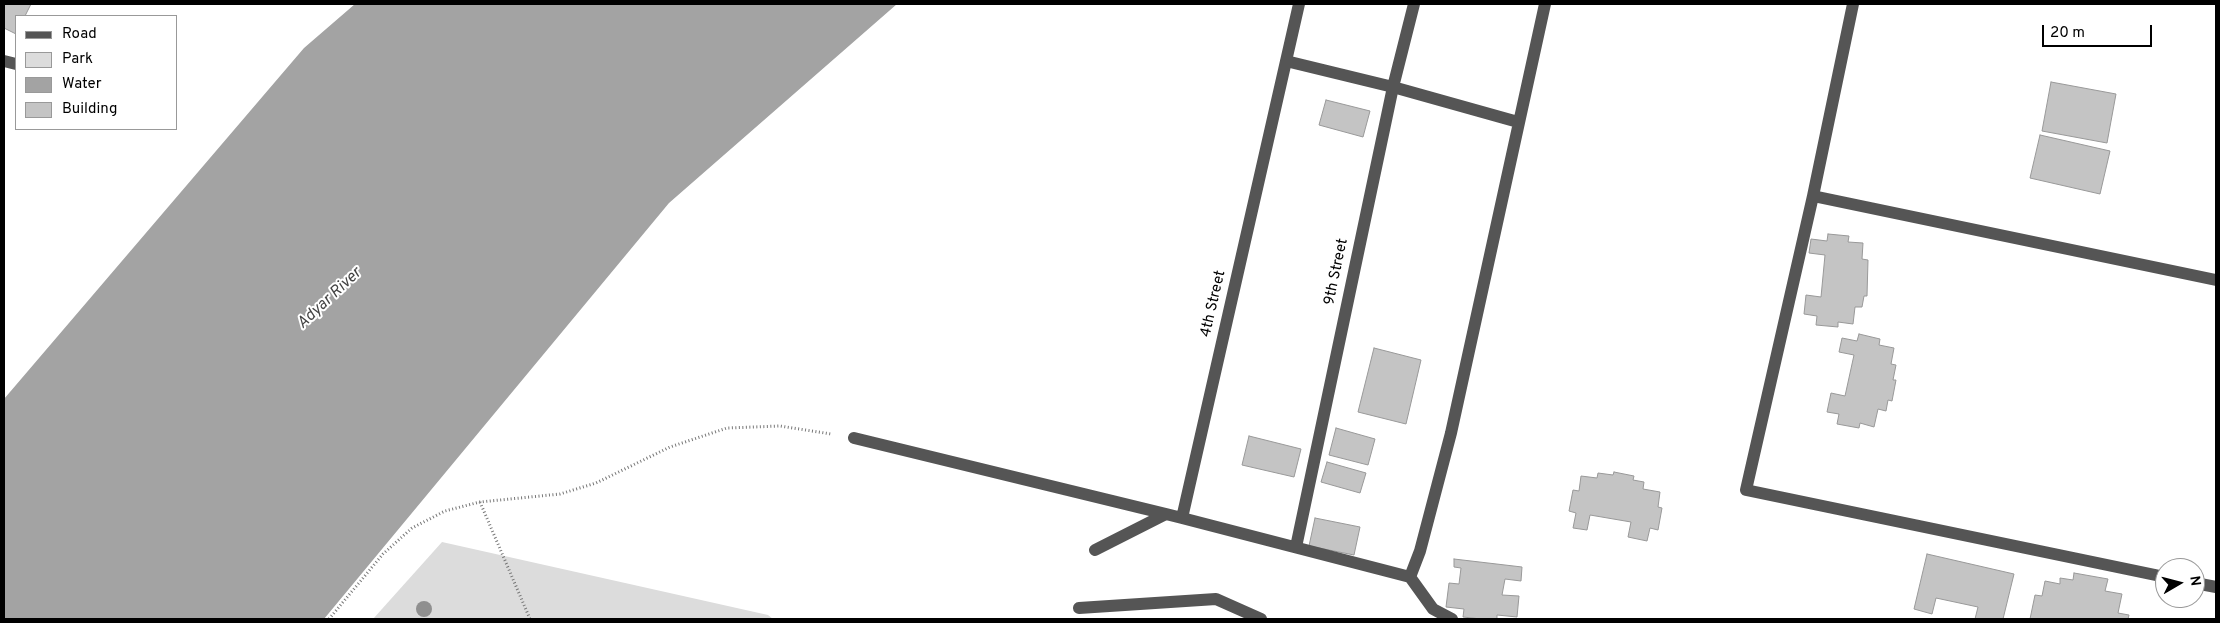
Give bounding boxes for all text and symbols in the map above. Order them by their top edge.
legend [15,15,178,130]
scale bar [2045,15,2155,47]
text: 20 m [2050,24,2085,43]
text: Road [62,25,97,44]
text: Park [62,50,93,69]
text: Water [62,75,101,94]
text: Building [62,100,117,119]
street label: 9th Street [1321,237,1353,307]
water label: Adyar River [294,264,366,334]
street label: 4th Street [1198,269,1230,339]
north arrow [2155,558,2205,608]
text: N [2185,575,2203,587]

